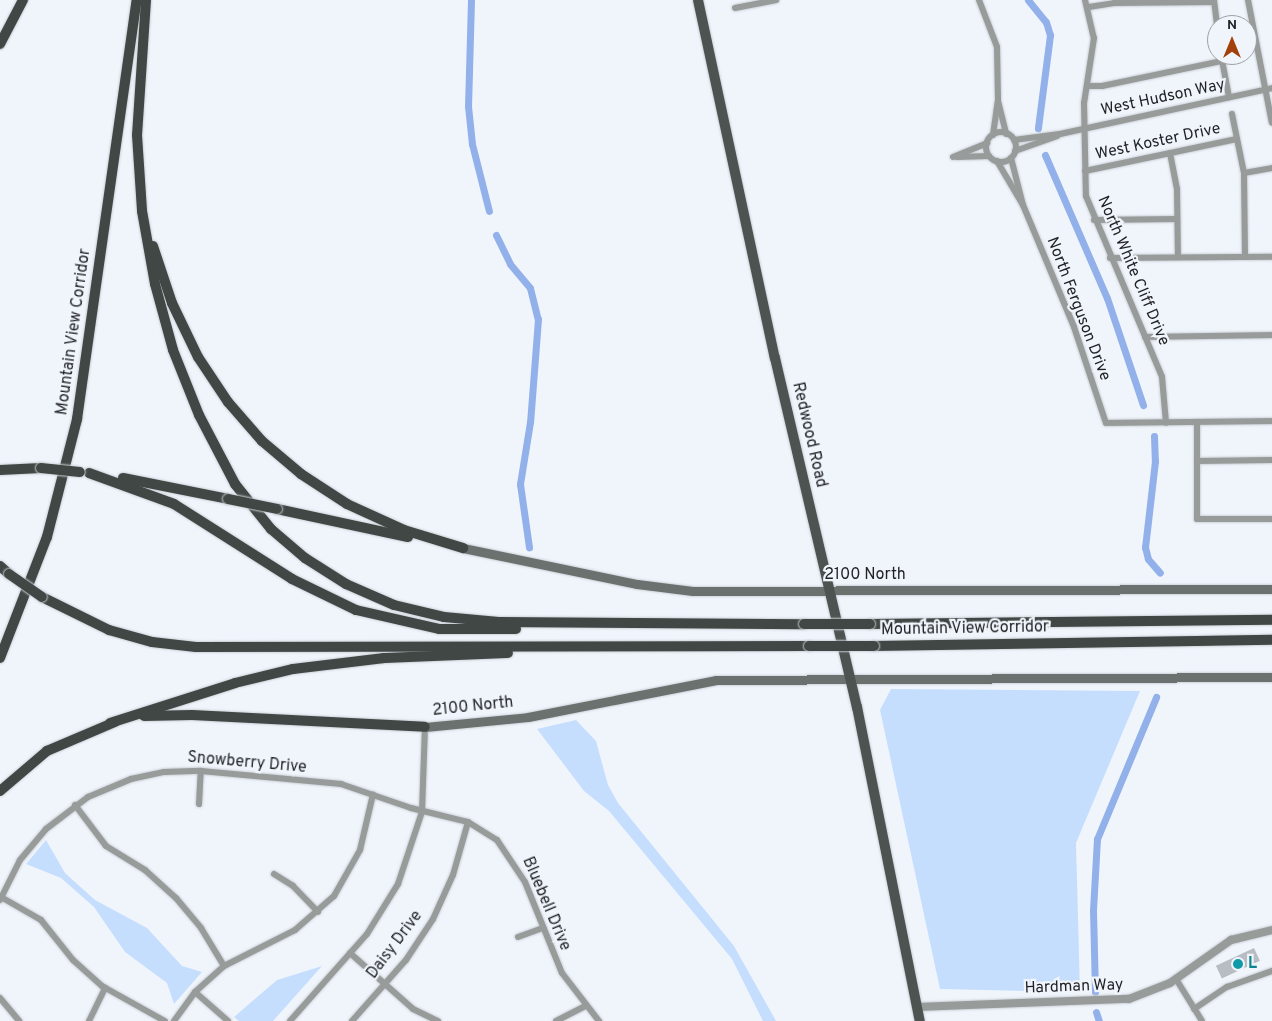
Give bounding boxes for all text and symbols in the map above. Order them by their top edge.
north arrow [1207,15,1257,65]
text: N [1227,17,1237,34]
street label: West Hudson Way [1099,75,1227,121]
street label: West Koster Drive [1094,119,1222,165]
street label: North White Cliff Drive [1093,193,1173,349]
street label: North Ferguson Drive [1042,234,1114,384]
street label: Mountain View Corridor [53,247,95,417]
street label: Redwood Road [788,380,830,490]
street label: 2100 North [824,565,906,585]
street label: Mountain View Corridor [881,618,1049,640]
street label: 2100 North [432,693,514,721]
street label: Snowberry Drive [187,748,307,778]
street label: Bluebell Drive [518,854,574,954]
street label: Daisy Drive [363,907,427,983]
place label: L [1248,954,1257,974]
marker: L [1232,958,1244,970]
street label: Hardman Way [1024,976,1124,998]

